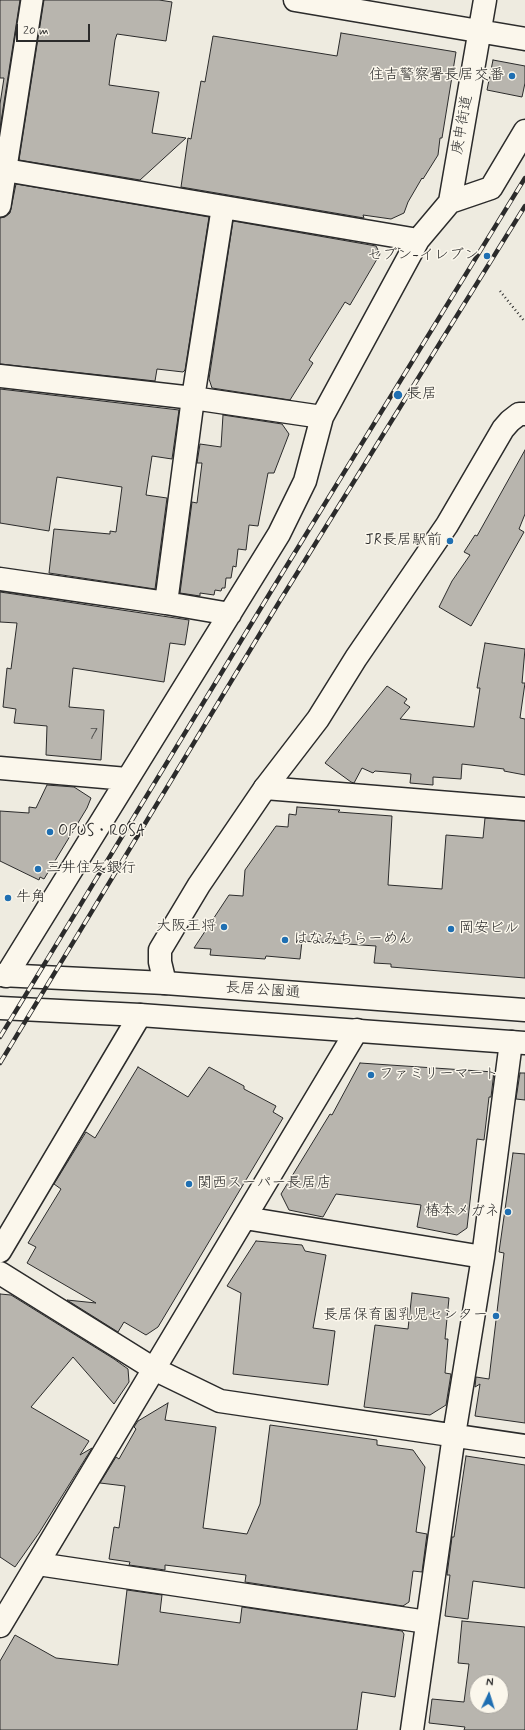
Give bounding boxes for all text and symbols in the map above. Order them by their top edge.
scale bar [18,16,92,42]
text: 20 m [23,23,49,39]
place label: 住吉警察署長居交番 [369,67,504,85]
marker: 住吉警察署長居交番 [507,71,517,81]
street label: 庚申街道 [449,94,477,156]
place label: セブン-イレブン [367,247,479,265]
marker: セブン-イレブン [482,251,492,261]
place label: 長居 [407,386,437,404]
marker: 長居 [392,389,404,401]
place label: JR長居駅前 [365,532,442,550]
marker: JR長居駅前 [445,536,455,546]
house number: 7 [90,726,98,742]
place label: OPUS・ROSA [58,823,145,841]
marker: OPUS・ROSA [45,827,55,837]
place label: 三井住友銀行 [46,860,136,878]
marker: 三井住友銀行 [33,864,43,874]
place label: 牛角 [16,889,46,907]
marker: 牛角 [3,893,13,903]
place label: 大阪王将 [156,918,216,936]
place label: 岡安ビル [459,920,519,938]
marker: 大阪王将 [219,922,229,932]
marker: 岡安ビル [446,924,456,934]
place label: はなみちらーめん [293,931,413,949]
marker: はなみちらーめん [280,935,290,945]
street label: 長居公園通 [225,979,301,1003]
place label: ファミリーマート [379,1066,499,1084]
marker: ファミリーマート [366,1070,376,1080]
place label: 関西スーパー長居店 [197,1175,331,1193]
marker: 関西スーパー長居店 [184,1179,194,1189]
place label: 椿本メガネ [425,1203,500,1221]
marker: 椿本メガネ [503,1207,513,1217]
place label: 長居保育園乳児センター [323,1307,488,1325]
marker: 長居保育園乳児センター [491,1311,501,1321]
north arrow [469,1674,509,1714]
text: N [486,1676,494,1690]

